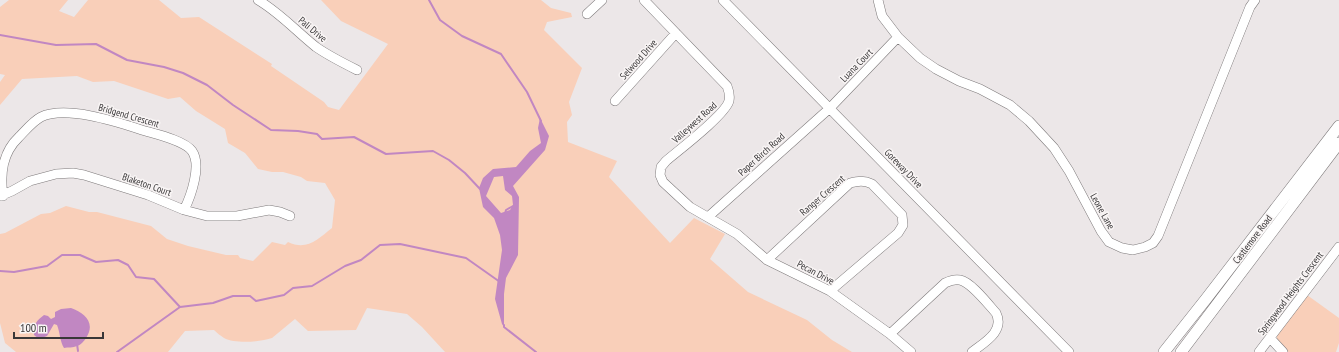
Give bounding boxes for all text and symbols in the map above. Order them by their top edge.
street label: Pali Drive [296,14,330,45]
street label: Selwood Drive [617,36,660,82]
street label: Luana Court [837,46,876,85]
street label: Valleywest Road [668,99,719,147]
street label: Bridgend Crescent [97,101,161,130]
street label: Paper Birch Road [735,130,787,179]
street label: Goreway Drive [882,146,926,191]
street label: Blaketon Court [121,170,173,199]
street label: Ranger Crescent [797,172,848,219]
street label: Leone Lane [1087,191,1118,232]
street label: Castlemore Road [1230,212,1275,266]
street label: Springwood Heights Crescent [1255,249,1326,338]
street label: Pecan Drive [795,257,837,288]
scale bar [14,314,103,340]
text: 100 m [20,320,47,335]

